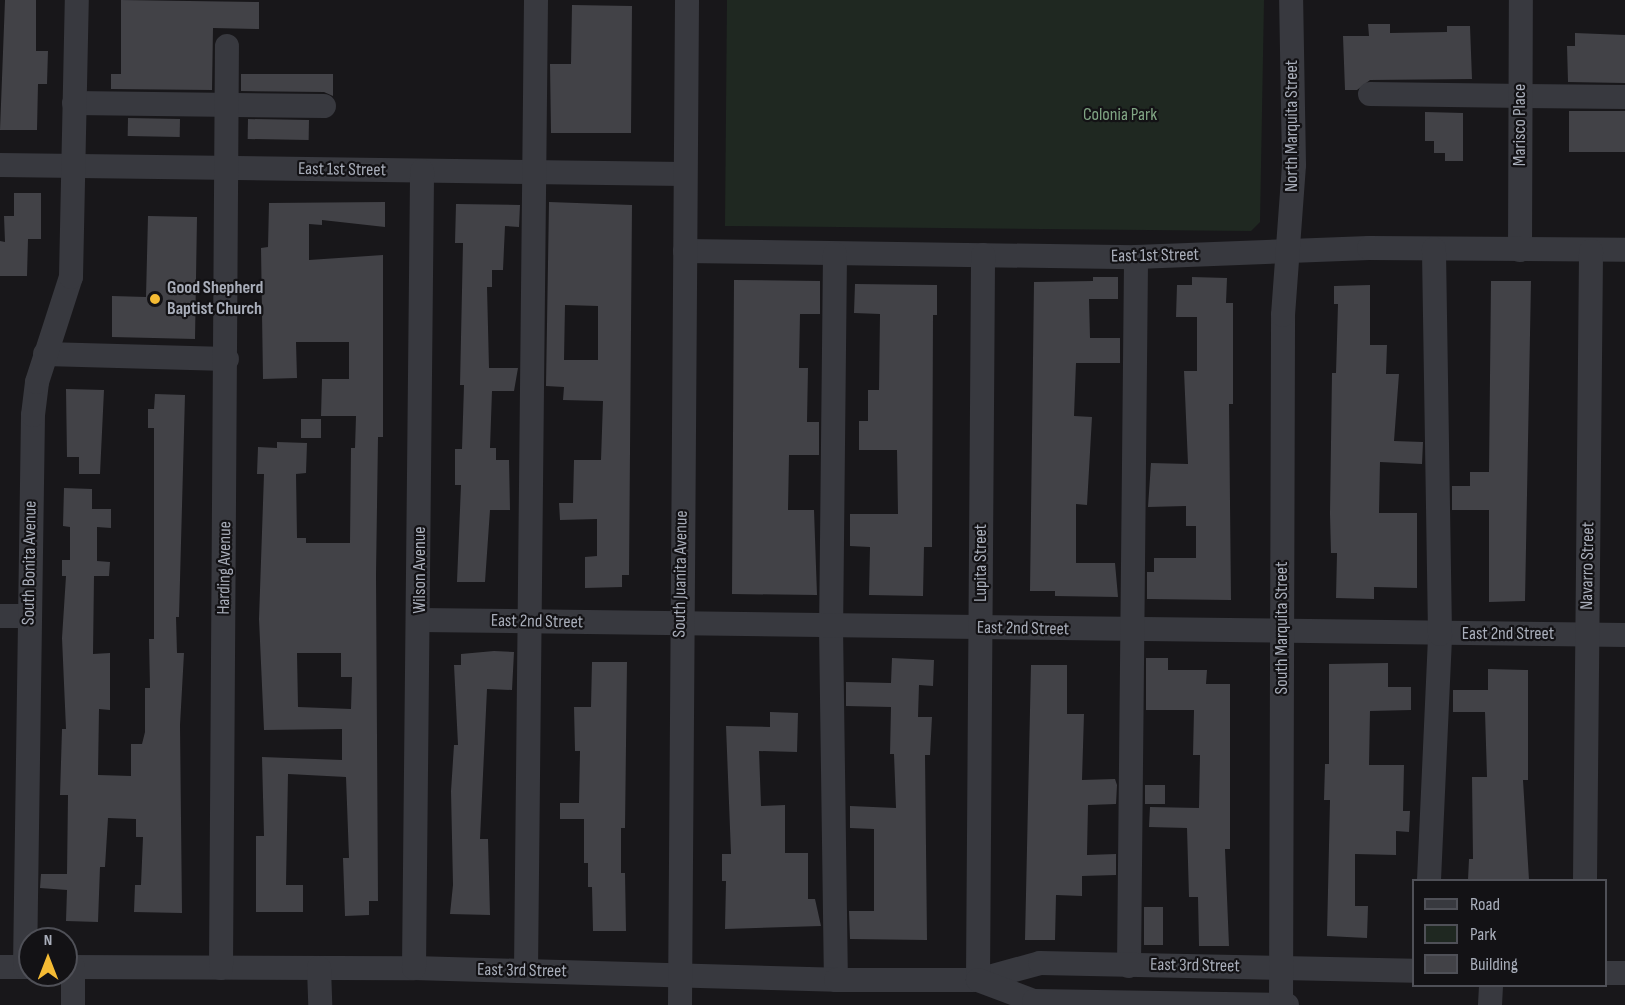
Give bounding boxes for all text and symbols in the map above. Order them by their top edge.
street label: North Marquita Street [1281,60,1303,192]
street label: Marisco Place [1509,84,1531,166]
park label: Colonia Park [1083,104,1157,126]
street label: East 1st Street [298,158,386,182]
street label: East 1st Street [1111,244,1199,268]
place label: Good Shepherd Baptist Church [167,278,263,320]
marker: Good Shepherd Baptist Church [148,292,162,306]
street label: South Bonita Avenue [18,501,42,625]
street label: South Juanita Avenue [669,510,693,638]
street label: Harding Avenue [213,521,237,615]
street label: Navarro Street [1576,522,1600,610]
street label: Lupita Street [970,524,992,602]
street label: Wilson Avenue [409,527,431,613]
street label: South Marquita Street [1271,562,1293,694]
street label: East 2nd Street [491,610,583,634]
street label: East 2nd Street [977,617,1069,641]
street label: East 2nd Street [1462,623,1554,645]
legend [1412,879,1607,987]
text: Road [1470,894,1500,915]
text: Park [1470,924,1496,945]
north arrow [18,927,78,987]
text: N [44,931,52,950]
street label: East 3rd Street [1150,954,1240,978]
text: Building [1470,954,1518,975]
street label: East 3rd Street [477,959,567,983]

